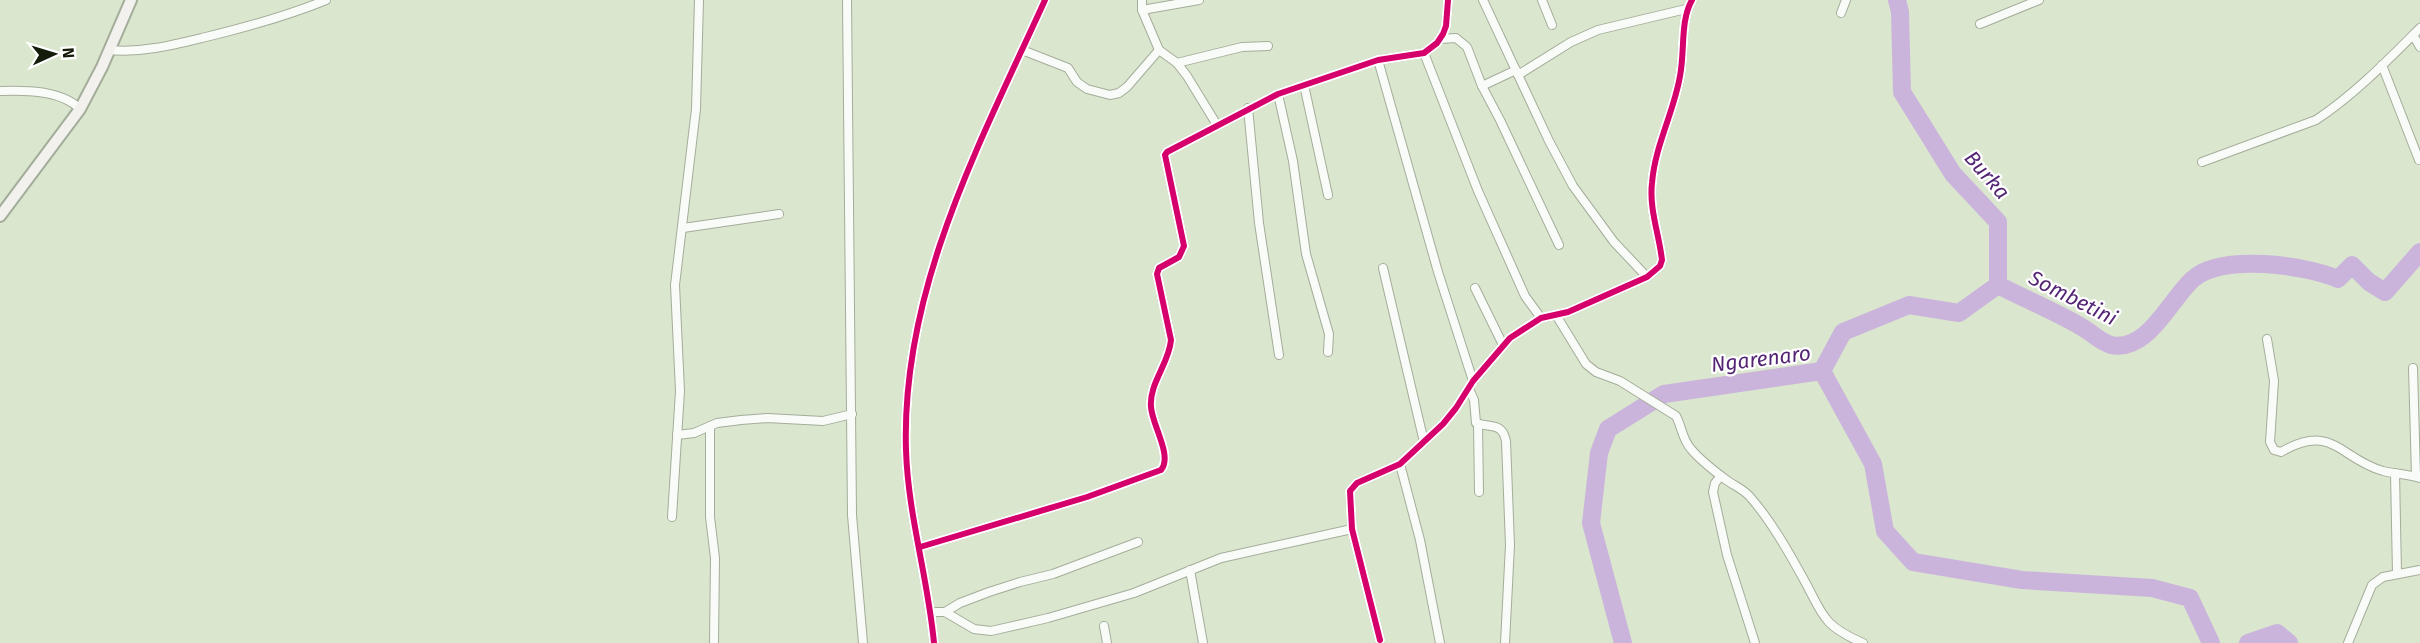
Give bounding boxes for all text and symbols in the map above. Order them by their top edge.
north arrow [24,24,84,84]
text: N [59,47,78,59]
water label: Burka [1959,145,2015,205]
water label: Sombetini [2024,264,2122,331]
water label: Ngarenaro [1710,340,1812,378]

